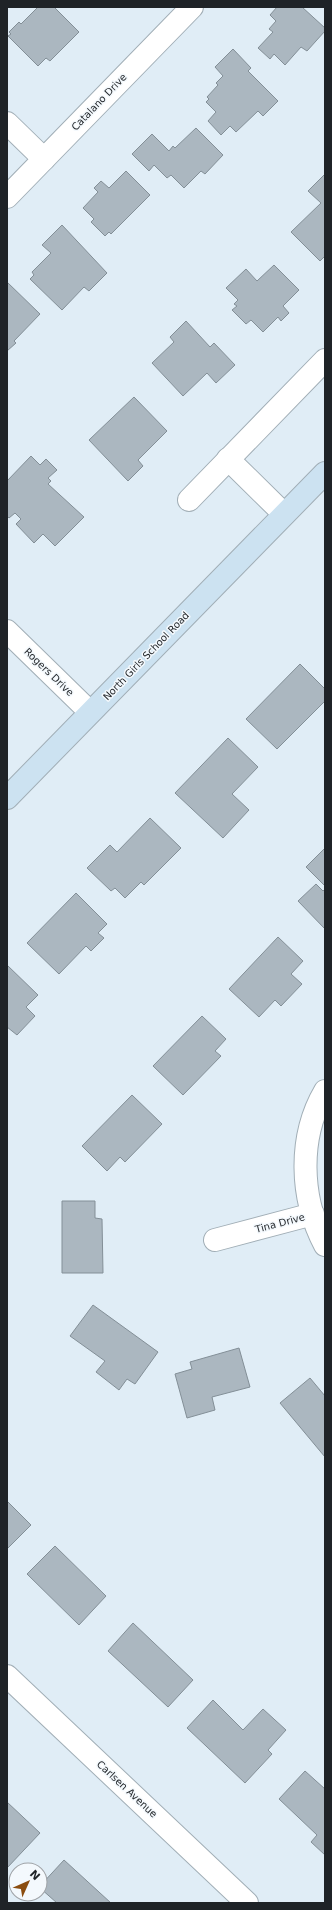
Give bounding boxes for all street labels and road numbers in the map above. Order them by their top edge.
street label: Catalano Drive [69,71,129,133]
street label: North Girls School Road [101,610,191,702]
street label: Rogers Drive [22,646,76,698]
street label: Tina Drive [253,1211,306,1235]
street label: Carlsen Avenue [95,1758,159,1820]

